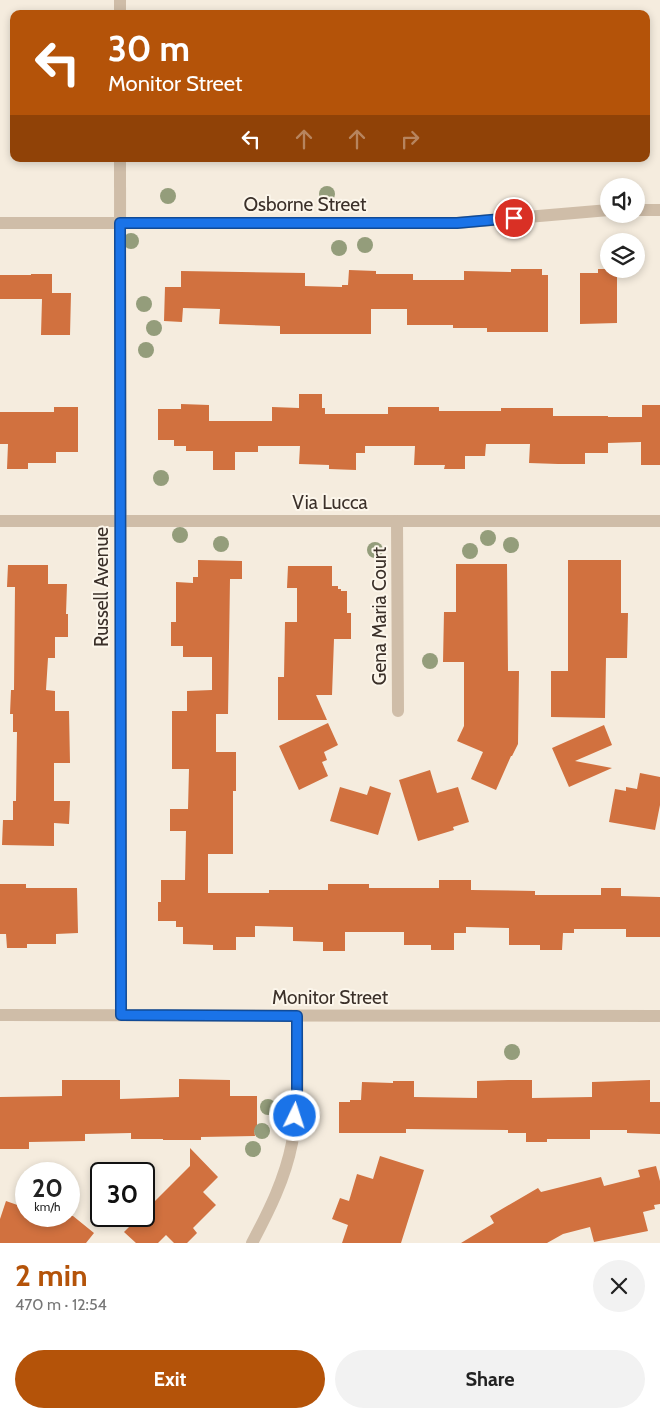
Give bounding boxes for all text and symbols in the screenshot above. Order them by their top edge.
text: 30 m [108,27,190,70]
icon: left [25,30,90,95]
text: Monitor Street [108,70,243,97]
icon: left [237,125,265,153]
icon: ahead [290,125,318,153]
icon: ahead [343,125,371,153]
icon: right [396,125,424,153]
map controls [600,178,645,278]
button: sound [600,178,645,223]
street label: Osborne Street [244,193,367,216]
pin [493,197,535,239]
icon: arrive [500,204,528,232]
button: layers [600,233,645,278]
street label: Via Lucca [292,491,368,514]
street label: Russell Avenue [90,527,113,647]
street label: Gena Maria Court [368,546,391,685]
street label: Monitor Street [272,986,389,1009]
position arrow [268,1089,320,1141]
speed limit sign: 30 [90,1162,155,1227]
text: 20 [32,1173,63,1203]
text: km/h [34,1199,61,1214]
text: 2 min [15,1257,87,1294]
button: close [593,1260,645,1312]
text: 470 m · 12:54 [15,1295,107,1314]
button: Exit [15,1350,325,1408]
button: Share [335,1350,645,1408]

